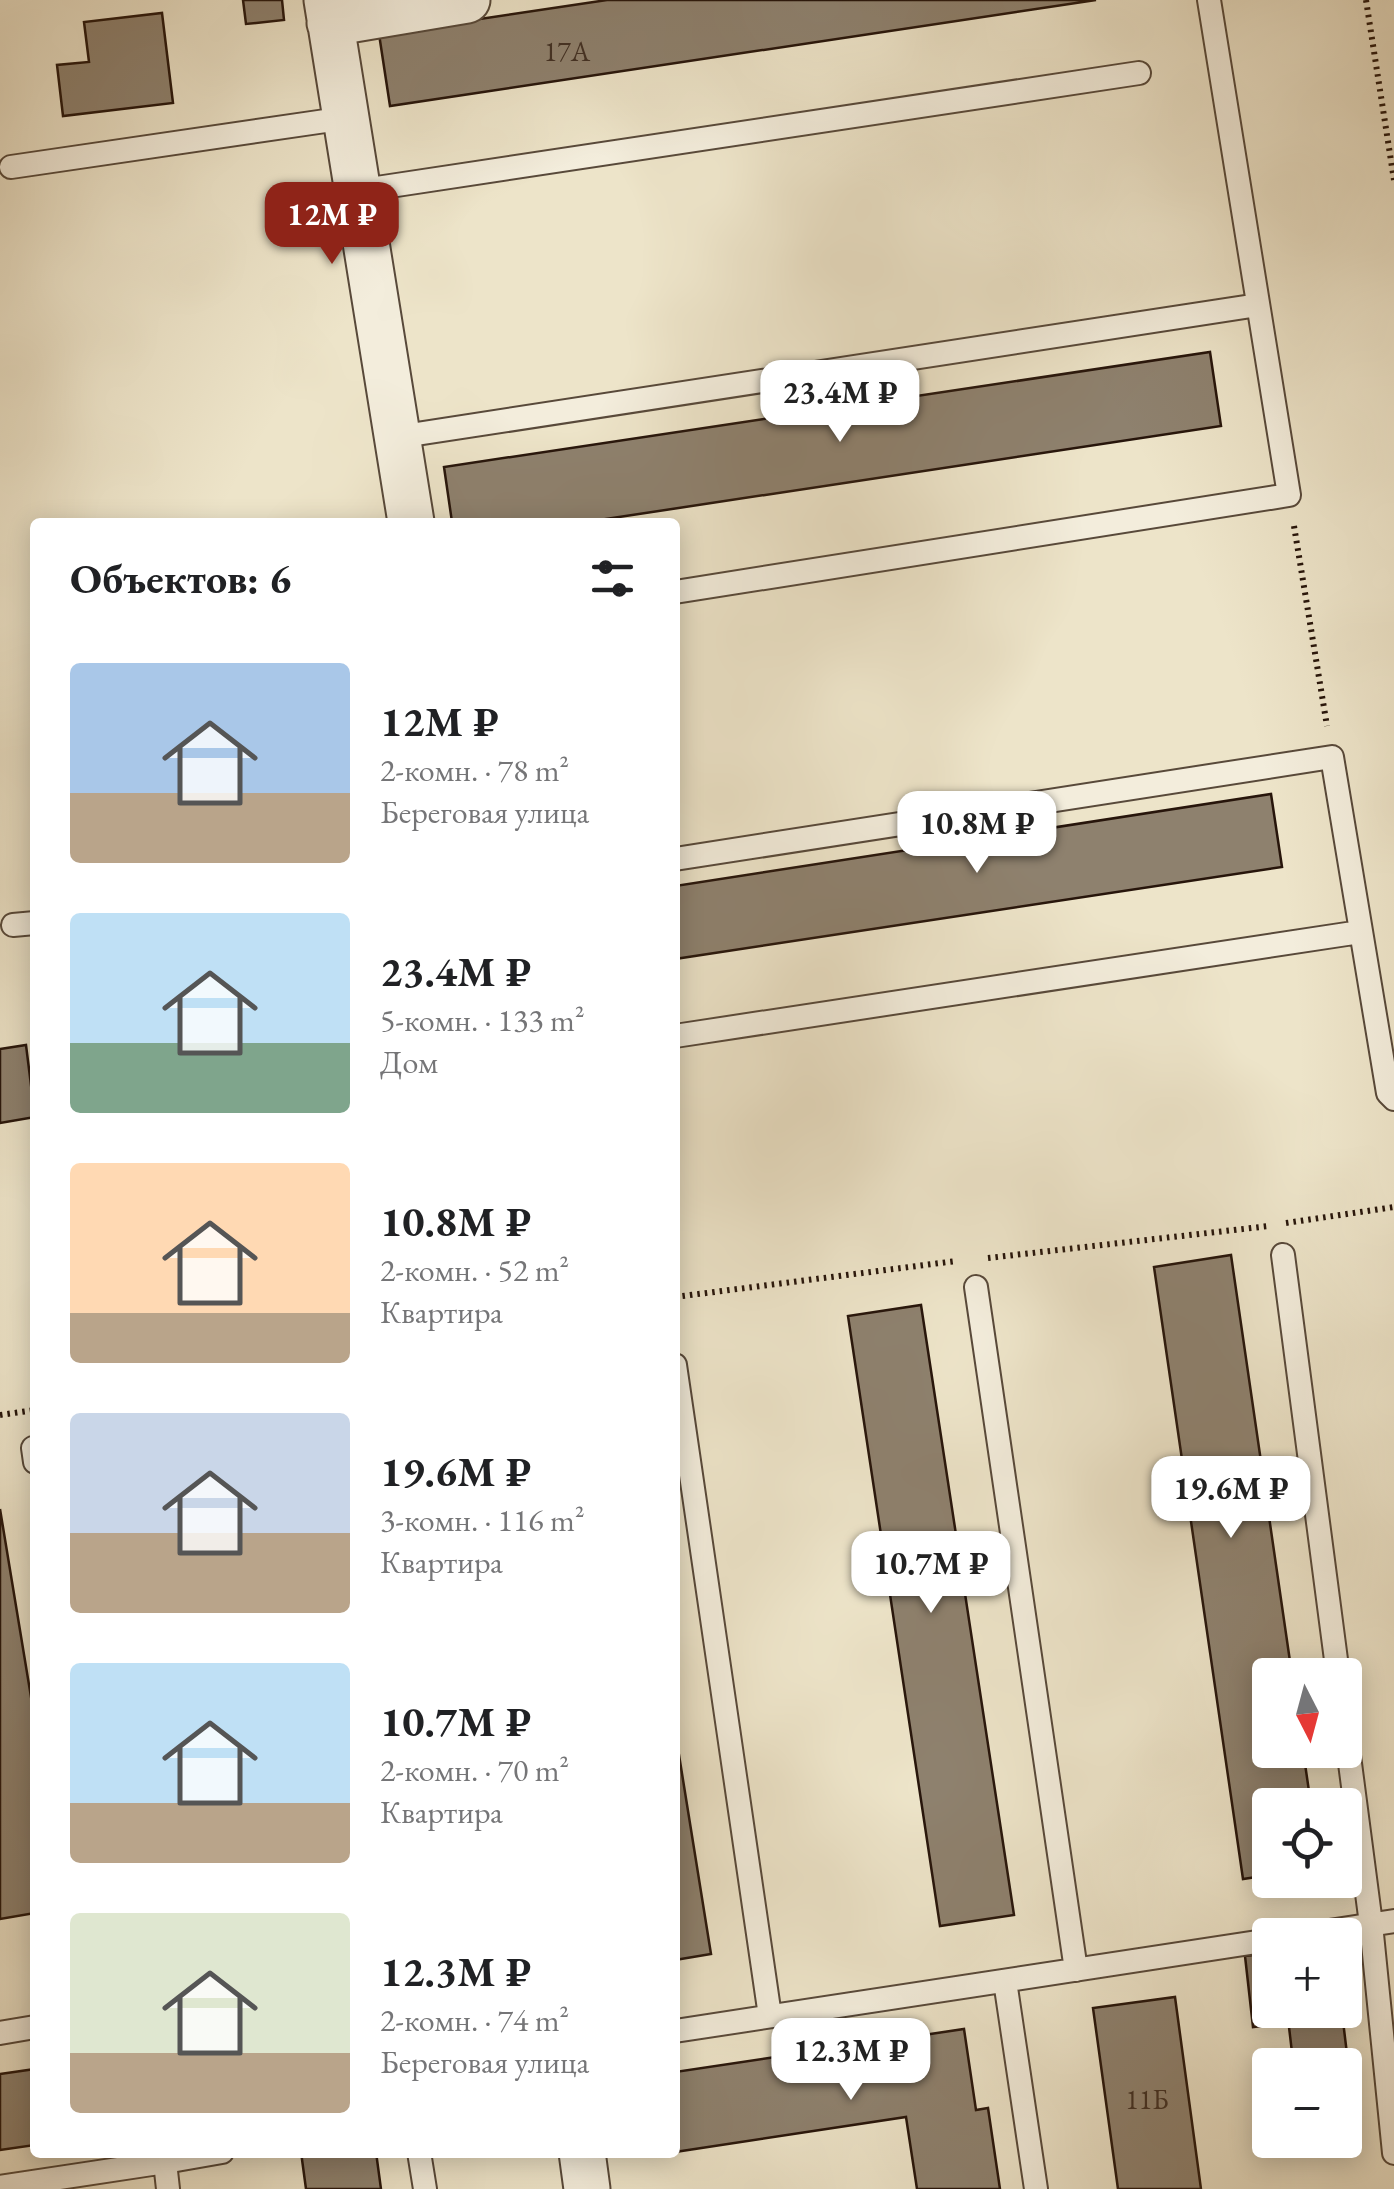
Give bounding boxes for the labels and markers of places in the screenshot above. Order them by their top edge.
pin: 12M ₽ [262,182,402,267]
pin: 23.4M ₽ [748,360,932,445]
pin: 10.8M ₽ [885,791,1069,876]
pin: 19.6M ₽ [1139,1456,1323,1541]
pin: 10.7M ₽ [839,1531,1023,1616]
pin: 12.3M ₽ [759,2018,943,2103]

